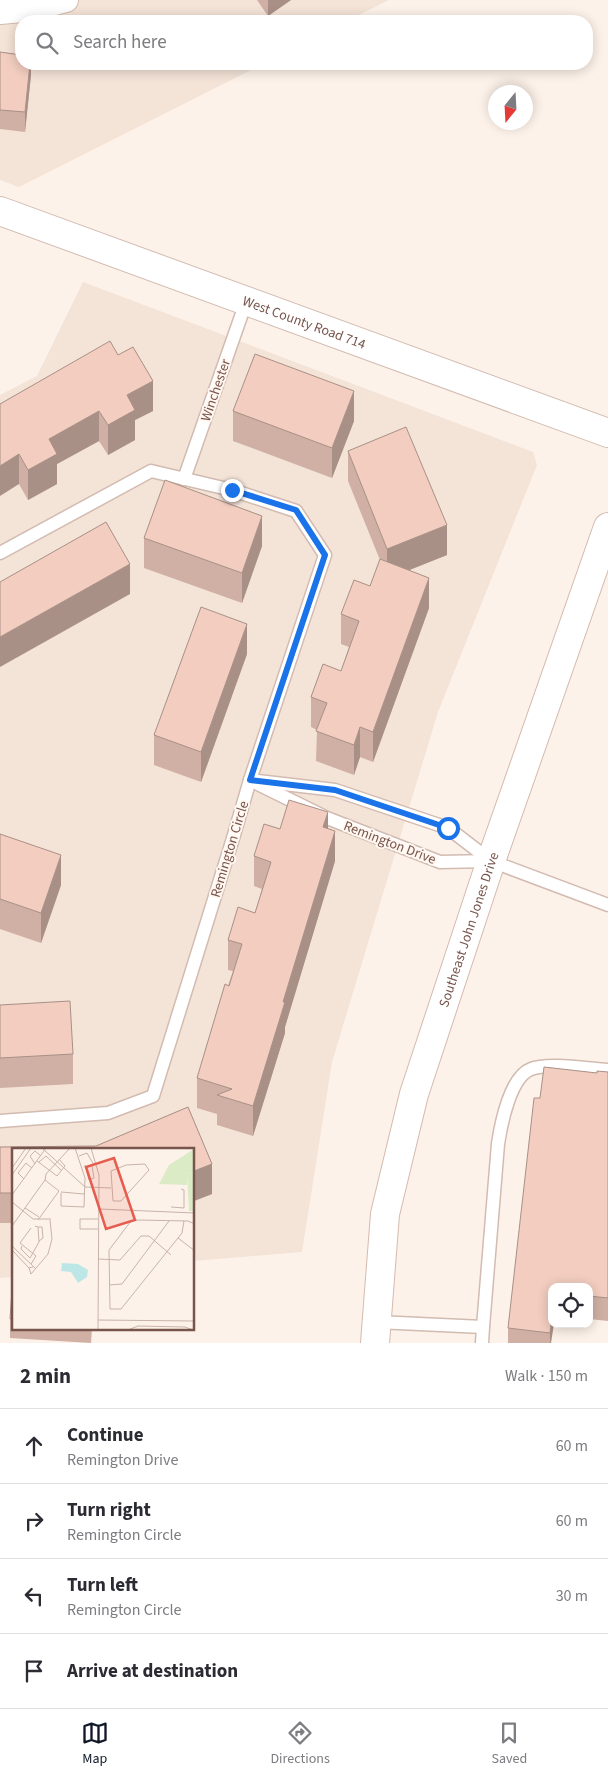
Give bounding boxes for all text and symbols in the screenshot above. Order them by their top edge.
search box [15,15,593,70]
icon: search [33,29,61,57]
text: Search here [73,29,167,56]
north arrow [488,85,533,130]
street label: West County Road 714 [240,291,368,355]
street label: Winchester [196,356,236,424]
route end [221,479,244,502]
street label: Remington Circle [206,798,254,900]
street label: Remington Drive [341,816,439,870]
route start [437,817,460,840]
street label: Southeast John Jones Drive [434,849,504,1010]
inset map [12,1148,195,1330]
map controls [548,1283,593,1328]
button: locate [548,1283,593,1328]
text: 2 min [20,1361,71,1391]
text: Walk · 150 m [505,1365,588,1387]
text: Continue [67,1422,144,1449]
icon: ahead [20,1432,48,1460]
text: 60 m [556,1435,588,1457]
text: Remington Drive [67,1449,178,1471]
text: Turn right [67,1497,151,1524]
icon: right [20,1507,48,1535]
text: 60 m [556,1510,588,1532]
text: Remington Circle [67,1524,182,1546]
text: Turn left [67,1572,138,1599]
icon: left [20,1582,48,1610]
text: 30 m [556,1585,588,1607]
text: Remington Circle [67,1599,182,1621]
icon: arrive [20,1657,48,1685]
text: Arrive at destination [67,1658,238,1685]
tab: Map [81,1719,109,1769]
tab: Directions [271,1719,330,1769]
tab: Saved [491,1719,527,1769]

